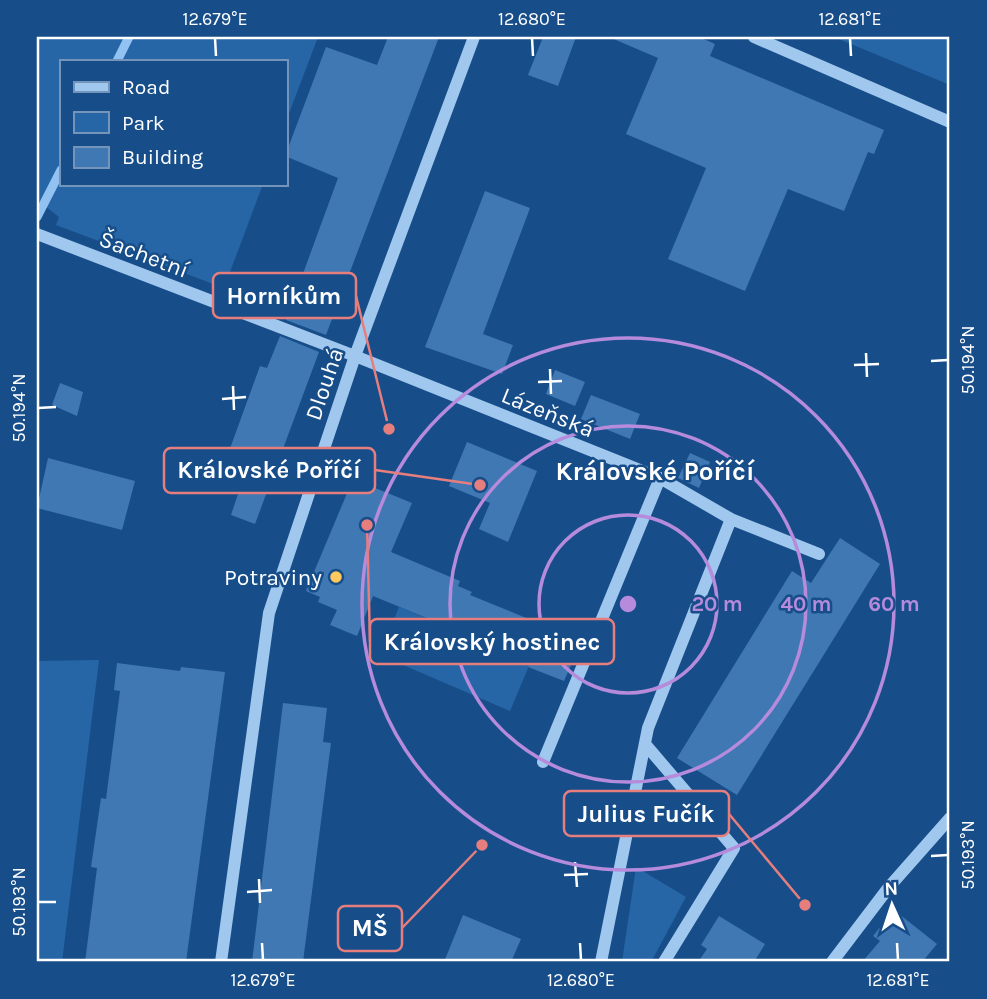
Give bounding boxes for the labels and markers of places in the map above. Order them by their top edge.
callout: Horníkům [213,273,356,318]
callout: Královské Poříčí [164,448,375,493]
place label: Potraviny [224,564,322,591]
marker: Potraviny [328,569,344,585]
centre of rings [616,592,640,616]
callout: Královský hostinec [370,619,614,664]
callout: Julius Fučík [564,791,729,836]
callout: MŠ [338,906,402,951]

